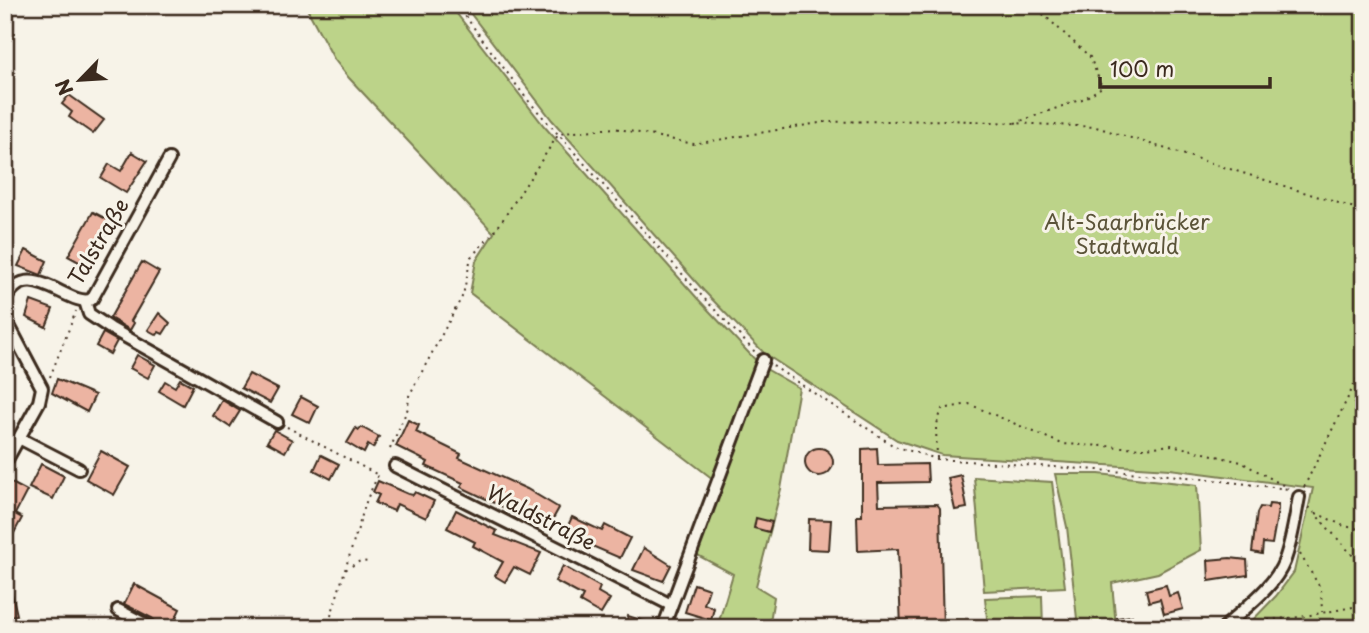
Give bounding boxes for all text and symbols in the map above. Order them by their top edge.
north arrow [46,46,116,116]
scale bar [1100,46,1269,90]
text: 100 m [1110,52,1174,84]
text: N [48,75,80,100]
street label: Talstraße [59,191,136,291]
park label: Alt-Saarbrücker Stadtwald [1044,205,1210,261]
street label: Waldstraße [482,475,602,557]

